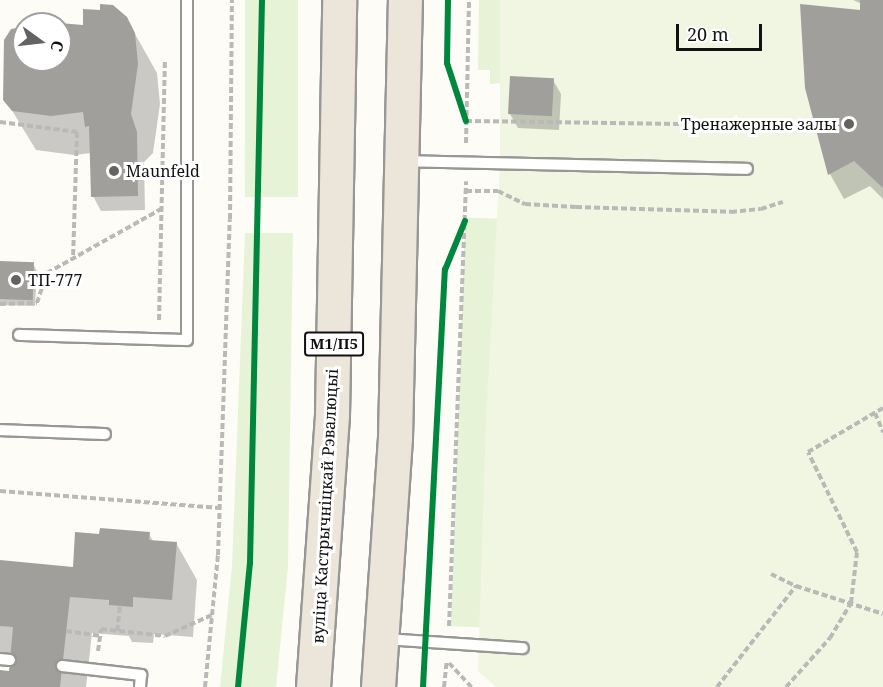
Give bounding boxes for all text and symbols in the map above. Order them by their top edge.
north arrow [12,12,72,72]
scale bar [679,12,764,50]
text: 20 m [687,22,729,46]
text: С [45,38,69,54]
place label: Тренажерные залы [681,114,837,134]
marker: Тренажерные залы [842,117,856,131]
place label: Maunfeld [126,161,200,181]
marker: Maunfeld [107,164,121,178]
place label: ТП-777 [28,270,82,290]
marker: ТП-777 [9,273,23,287]
road number: М1/П5 [304,332,364,356]
street label: вуліца Кастрычніцкай Рэвалюцыі [308,368,342,644]

